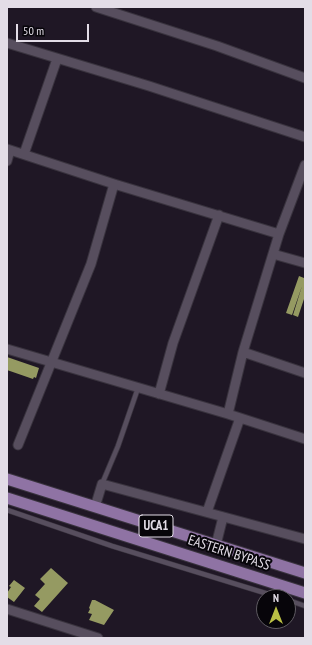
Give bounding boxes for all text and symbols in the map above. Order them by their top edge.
scale bar [18,16,91,42]
text: 50 m [23,23,44,38]
road number: UCA1 [139,515,173,537]
street label: EASTERN BYPASS [186,532,272,574]
north arrow [256,589,296,629]
text: N [273,591,279,605]

